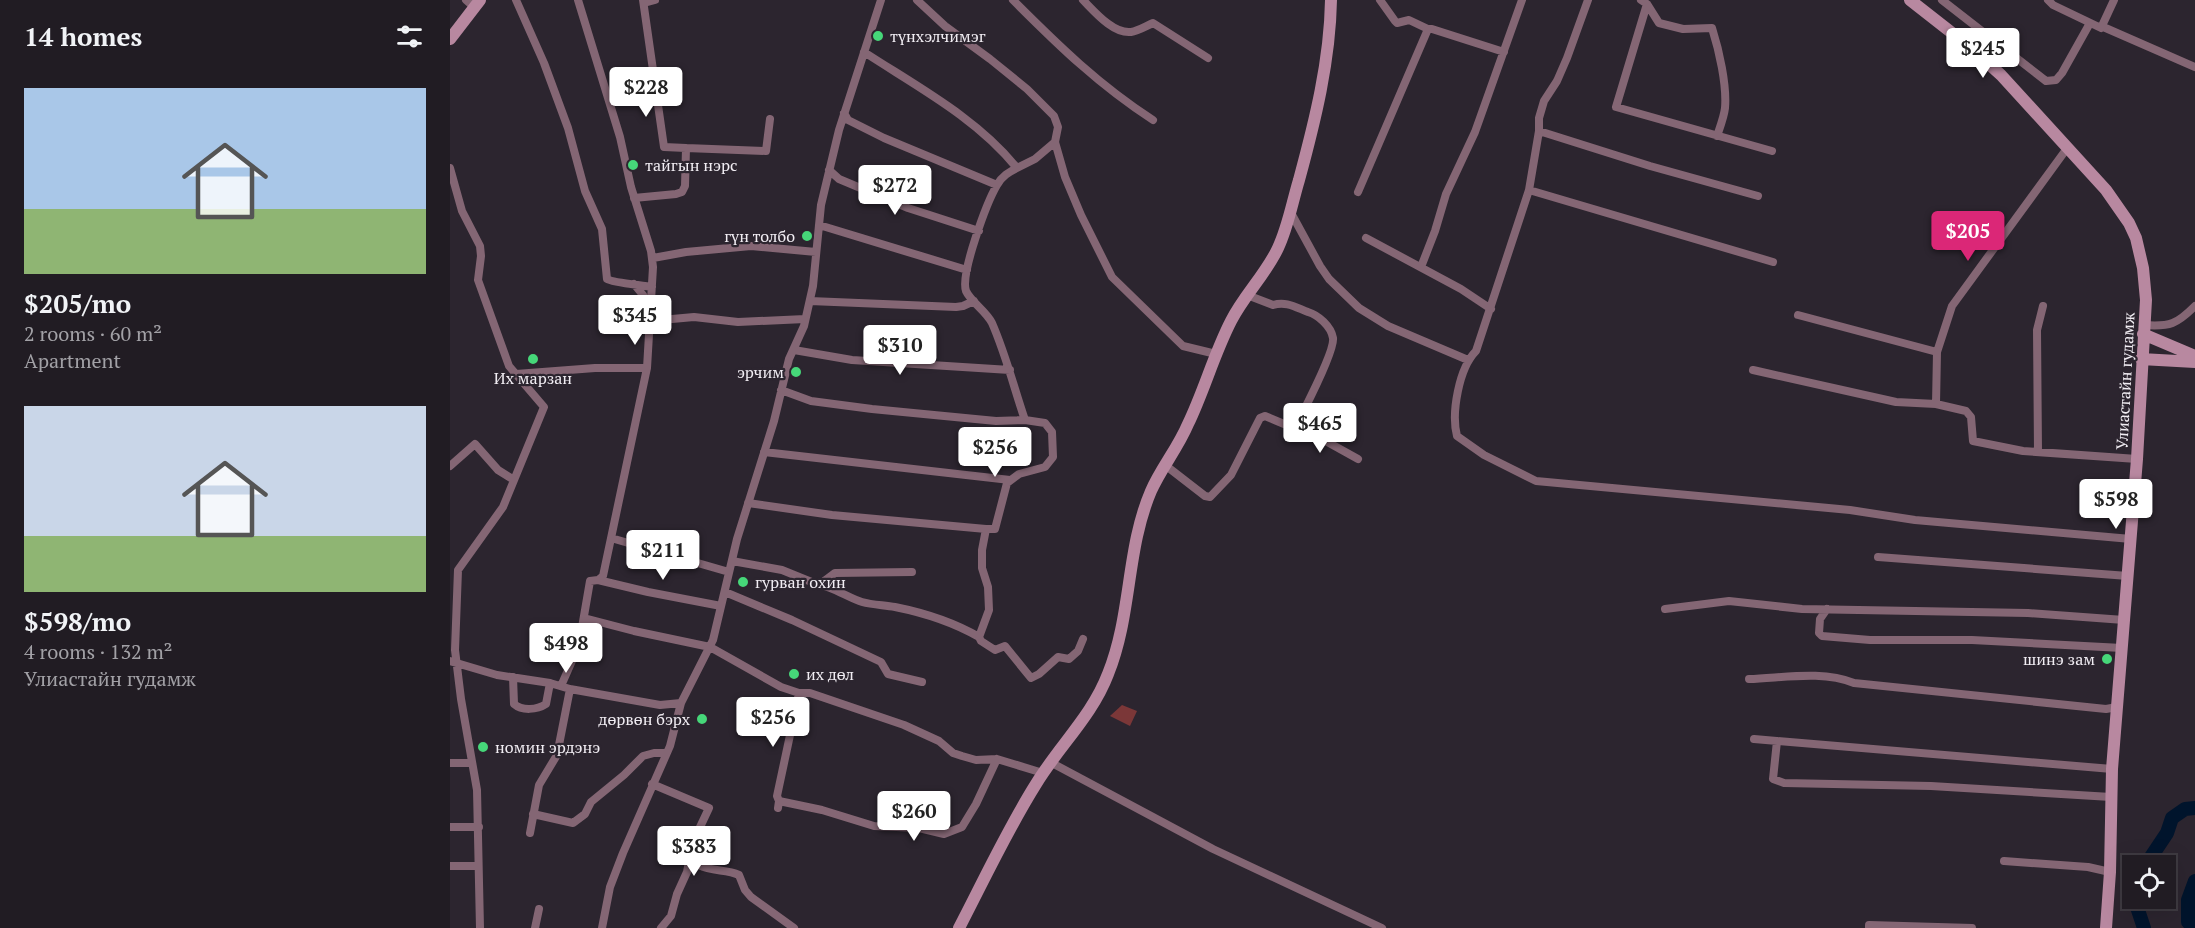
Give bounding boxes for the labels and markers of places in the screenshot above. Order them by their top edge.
place label: түнхэлчимэг [890,25,986,47]
pin: $245 [1947,28,2019,79]
marker: түнхэлчимэг [871,29,885,43]
pin: $228 [610,67,682,118]
place label: тайгын нэрс [645,154,737,176]
marker: тайгын нэрс [626,158,640,172]
pin: $272 [859,165,931,216]
pin: $205 [1932,211,2004,262]
place label: гүн толбо [724,225,795,247]
marker: гүн толбо [800,229,814,243]
pin: $345 [599,295,671,346]
pin: $310 [864,325,936,376]
marker: Их марзан [526,352,540,366]
place label: эрчим [737,361,784,383]
marker: эрчим [789,365,803,379]
place label: Их марзан [494,367,572,389]
pin: $465 [1284,403,1356,454]
pin: $256 [959,427,1031,478]
pin: $598 [2080,479,2152,530]
pin: $211 [627,530,699,581]
place label: гурван охин [755,571,846,593]
marker: гурван охин [736,575,750,589]
pin: $498 [530,623,602,674]
place label: шинэ зам [2023,648,2095,670]
marker: шинэ зам [2100,652,2114,666]
place label: их дөл [806,663,854,685]
marker: их дөл [787,667,801,681]
pin: $256 [737,697,809,748]
place label: дөрвөн бэрх [598,708,691,730]
marker: дөрвөн бэрх [695,712,709,726]
place label: номин эрдэнэ [495,736,600,758]
marker: номин эрдэнэ [476,740,490,754]
pin: $260 [878,791,950,842]
pin: $383 [658,826,730,877]

